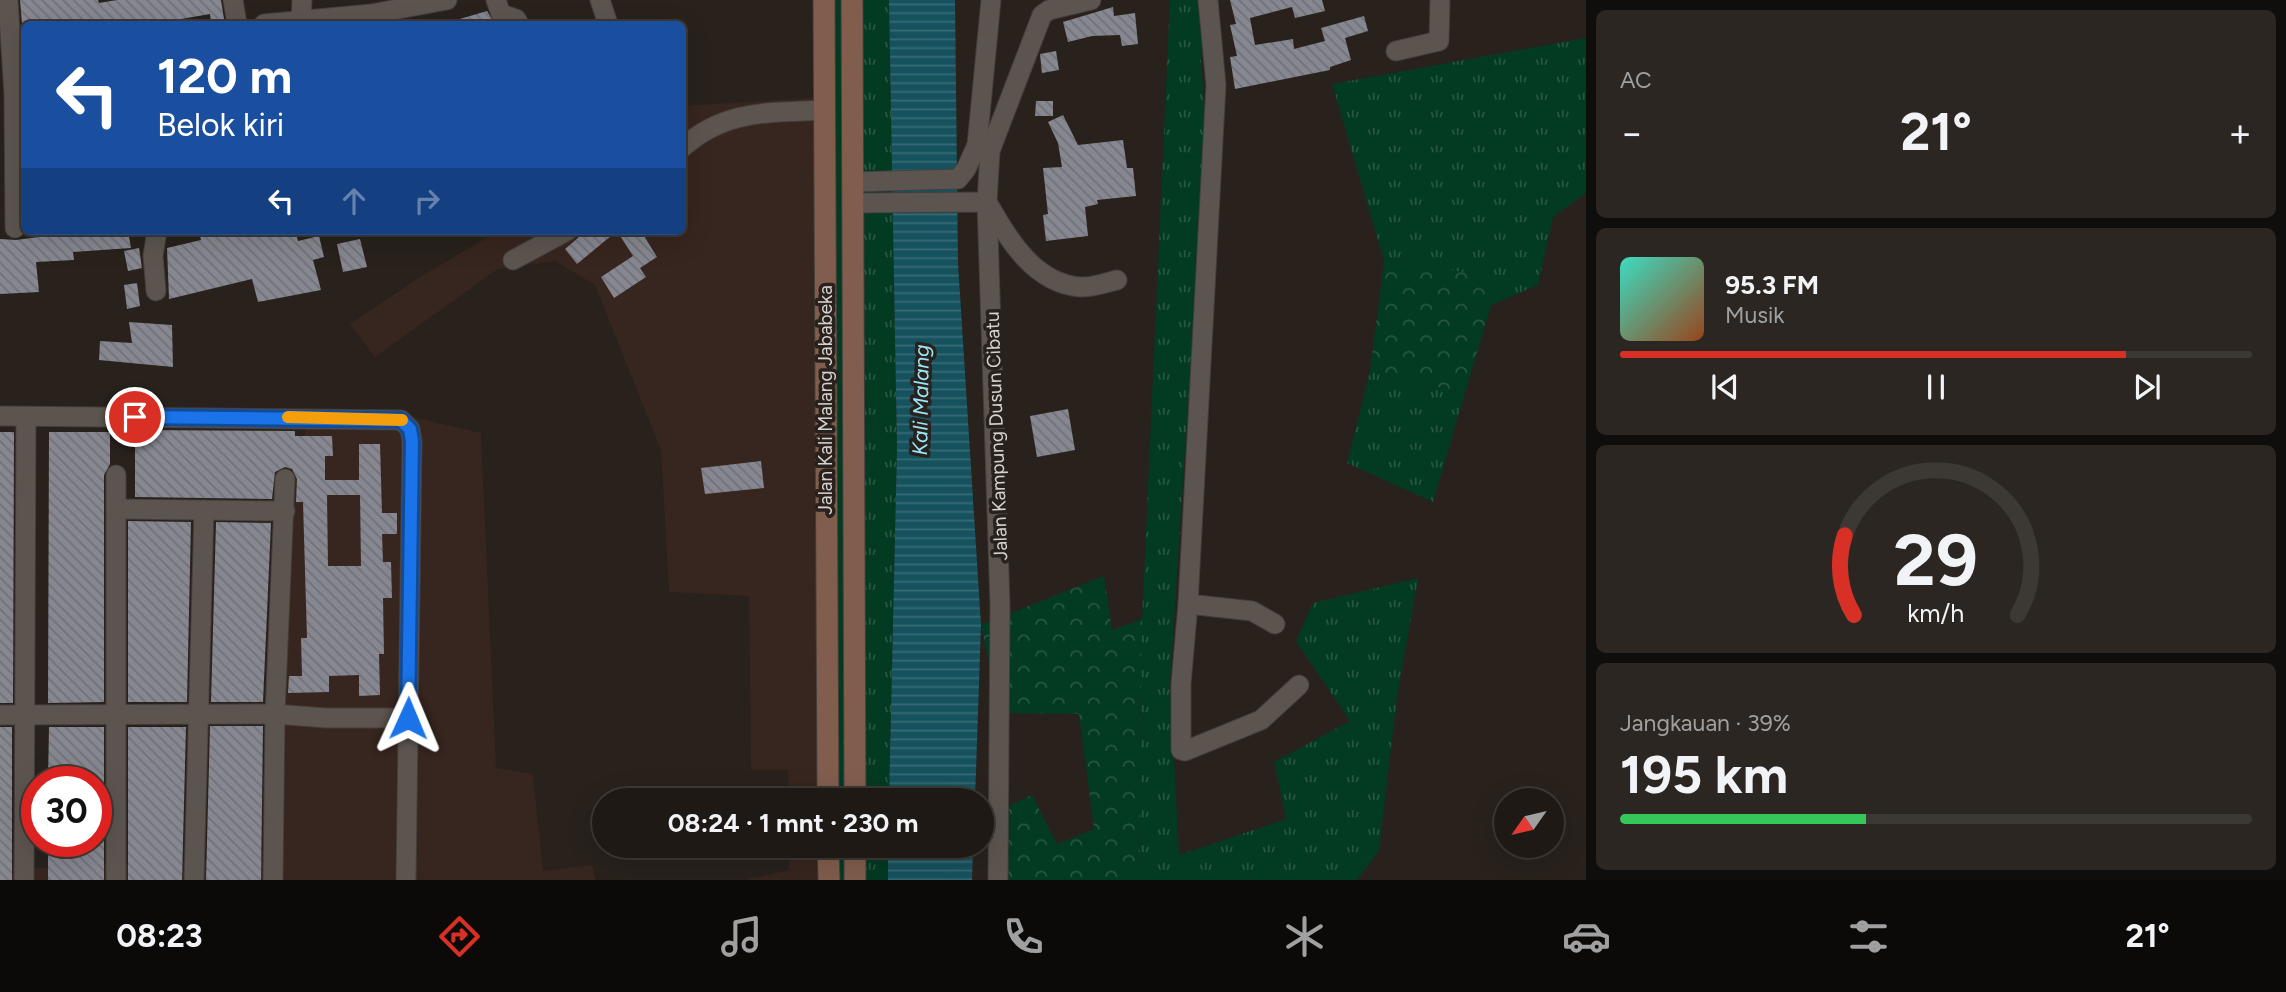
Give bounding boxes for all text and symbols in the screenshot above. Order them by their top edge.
text: 120 m [157,46,292,105]
icon: left [42,49,133,140]
text: AC [1620,66,1652,94]
text: 21° [1900,101,1972,163]
text: Belok kiri [157,106,284,144]
text: − [1620,110,1644,156]
text: + [2228,110,2252,156]
icon: left [262,182,300,220]
icon: ahead [335,182,373,220]
icon: right [408,182,446,220]
text: 95.3 FM [1725,269,1819,301]
street label: Jalan Kali Malang Jababeka [814,285,837,515]
text: Musik [1725,301,1785,329]
street label: Jalan Kampung Dusun Cibatu [981,311,1012,561]
water label: Kali Malang [907,344,934,456]
icon: previous [1706,368,1744,406]
icon: pause [1917,368,1955,406]
icon: next [2128,368,2166,406]
pin [105,387,165,447]
icon: arrive [116,398,154,436]
text: 29 [1894,516,1978,603]
text: km/h [1907,598,1965,628]
position arrow [371,681,445,755]
text: Jangkauan · 39% [1620,709,1791,737]
text: 195 km [1620,744,1788,806]
speed limit sign: 30 [21,766,112,857]
north arrow [1494,788,1564,858]
map controls [1494,788,1564,858]
text: 08:24 · 1 mnt · 230 m [668,807,918,839]
icon: directions [435,912,484,961]
icon: music [717,912,766,961]
icon: phone [999,912,1048,961]
icon: climate [1280,912,1329,961]
icon: car [1562,912,1611,961]
icon: filters [1844,912,1893,961]
text: 08:23 [116,917,203,955]
text: 21° [2125,917,2170,955]

